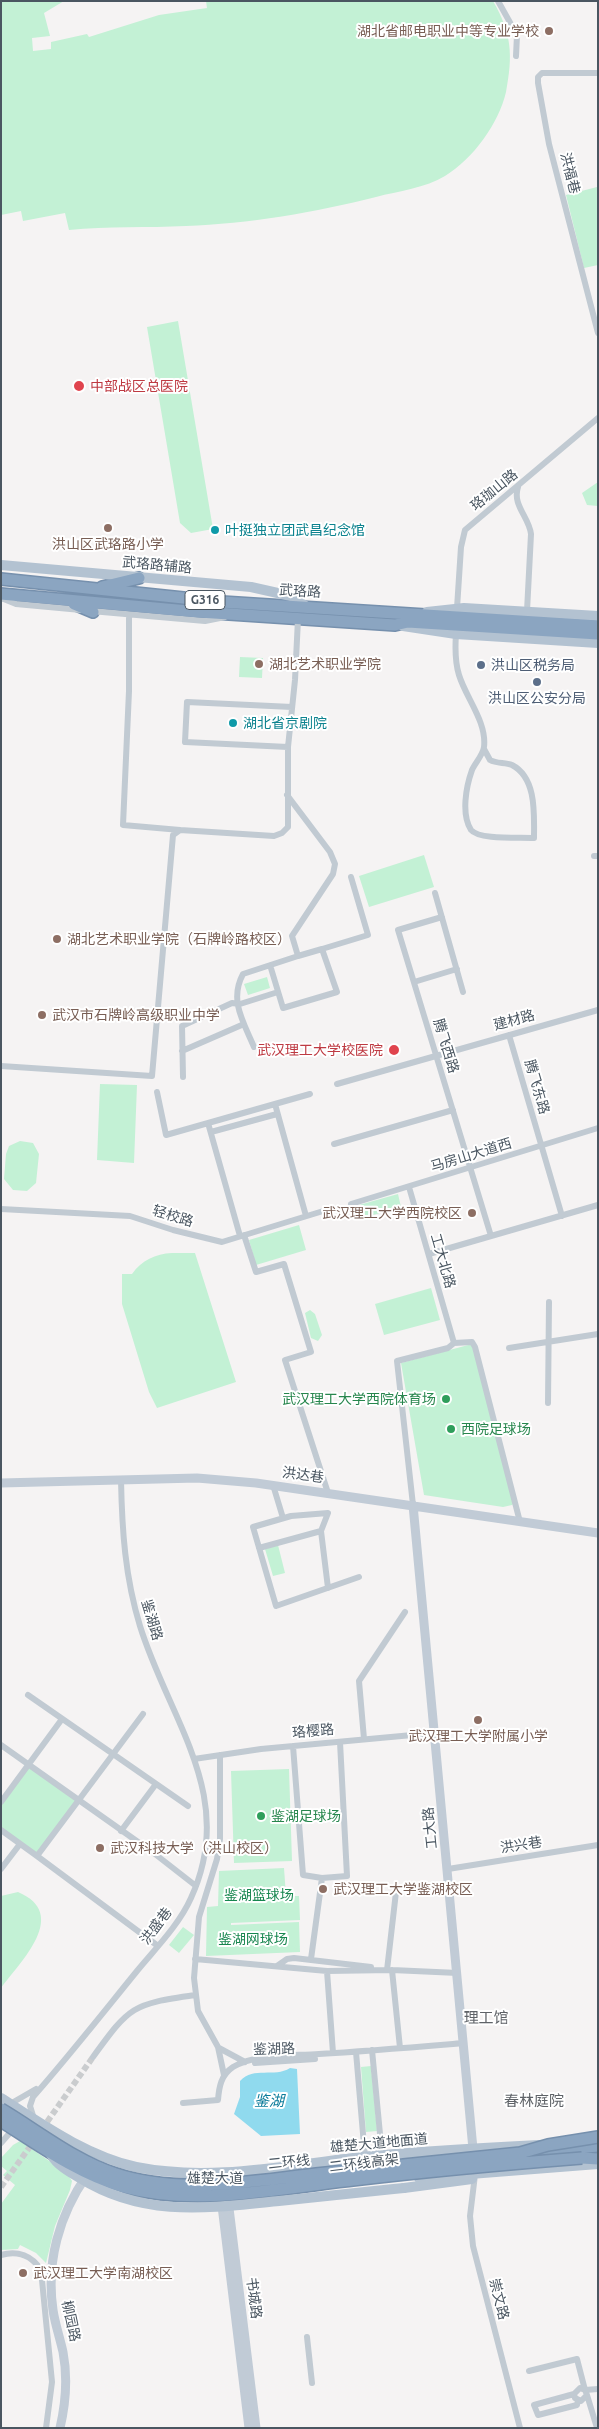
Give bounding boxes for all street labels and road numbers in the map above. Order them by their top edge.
street label: 洪福巷 [557,151,583,195]
street label: 珞珈山路 [467,466,521,514]
street label: 武珞路辅路 [121,554,193,576]
street label: 武珞路 [278,581,322,601]
road number: G316 [185,590,225,610]
street label: 建材路 [492,1006,536,1034]
street label: 腾飞西路 [430,1017,462,1075]
street label: 腾飞东路 [521,1058,553,1116]
street label: 马房山大道西 [428,1135,514,1175]
street label: 轻校路 [150,1202,196,1230]
street label: 工大北路 [427,1232,459,1290]
street label: 洪达巷 [281,1464,325,1486]
street label: 鉴湖路 [138,1597,166,1643]
street label: 珞樱路 [291,1721,335,1741]
street label: 工大路 [419,1806,441,1850]
street label: 洪兴巷 [499,1833,543,1857]
street label: 洪盛巷 [137,1904,175,1948]
street label: 鉴湖路 [253,2040,295,2058]
street label: 雄楚大道地面道 [329,2130,429,2156]
street label: 二环线高架 [328,2150,400,2176]
street label: 二环线 [267,2151,311,2173]
street label: 雄楚大道 [187,2170,243,2186]
street label: 书城路 [243,2276,265,2320]
street label: 崇文路 [486,2277,512,2321]
street label: 柳园路 [58,2299,84,2343]

